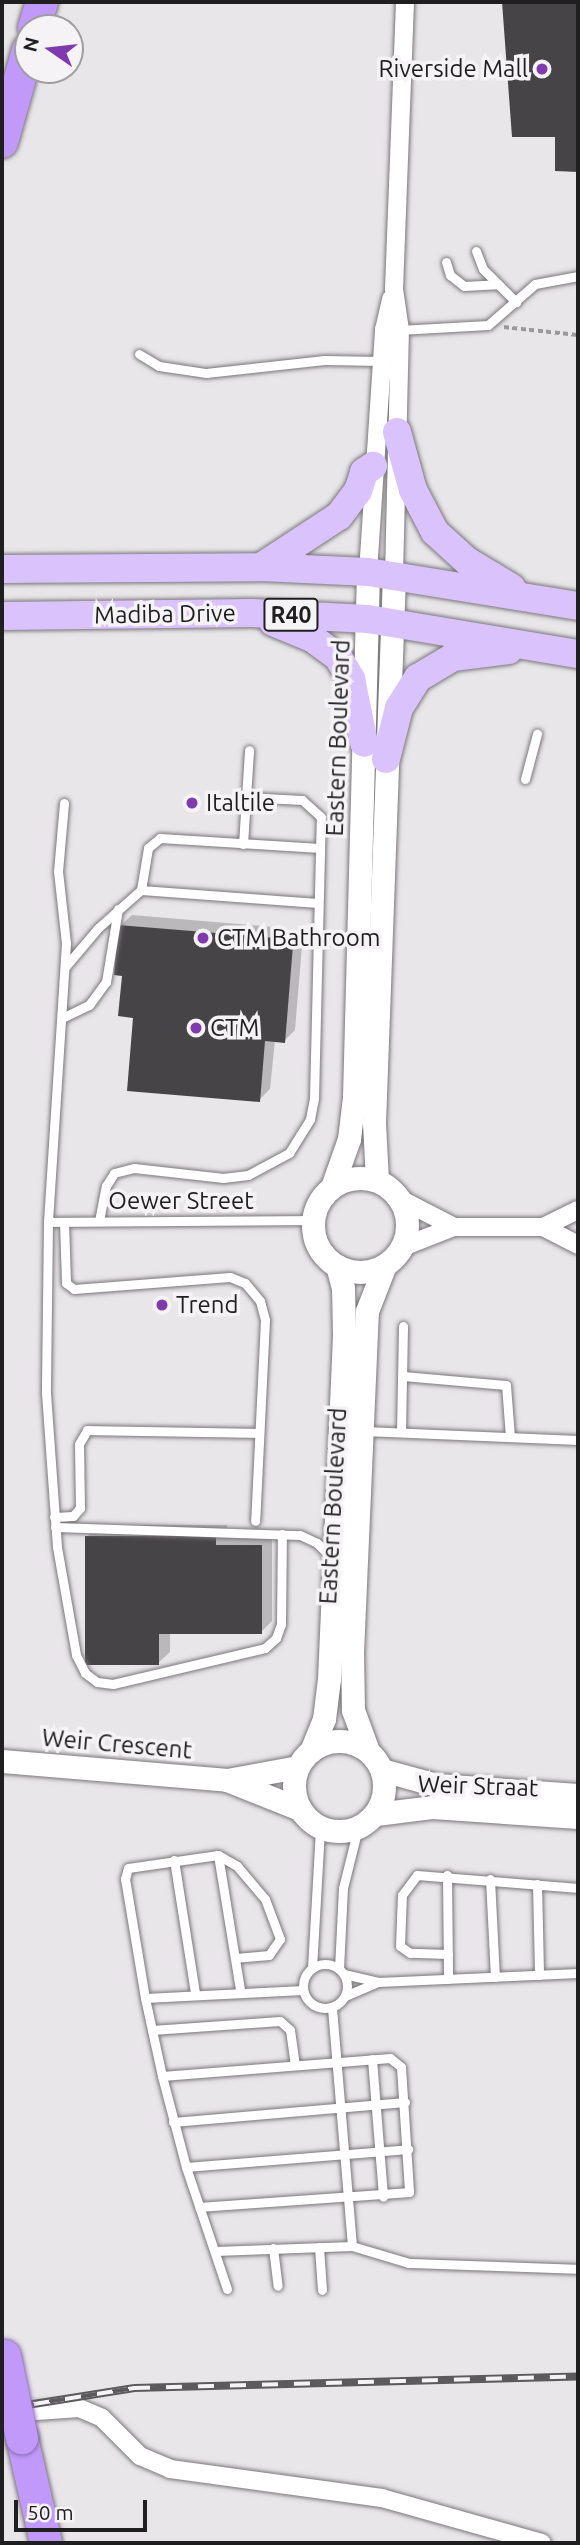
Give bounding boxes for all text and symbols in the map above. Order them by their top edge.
north arrow [14,14,84,84]
text: N [18,35,43,54]
place label: Riverside Mall [378,55,528,83]
marker: Riverside Mall [534,61,550,77]
road number: R40 [263,596,319,635]
street label: Madiba Drive [94,598,236,630]
street label: Eastern Boulevard [320,639,356,837]
place label: Italtile [206,789,275,817]
marker: Italtile [184,795,200,811]
place label: CTM Bathroom [217,924,380,952]
marker: CTM Bathroom [195,930,211,946]
place label: CTM [210,1014,259,1042]
marker: CTM [188,1020,204,1036]
street label: Oewer Street [108,1187,254,1215]
place label: Trend [176,1291,239,1319]
marker: Trend [154,1297,170,1313]
street label: Eastern Boulevard [313,1407,353,1605]
street label: Weir Crescent [41,1723,193,1765]
street label: Weir Straat [417,1770,539,1802]
scale bar [18,2486,150,2530]
text: 50 m [27,2500,74,2524]

